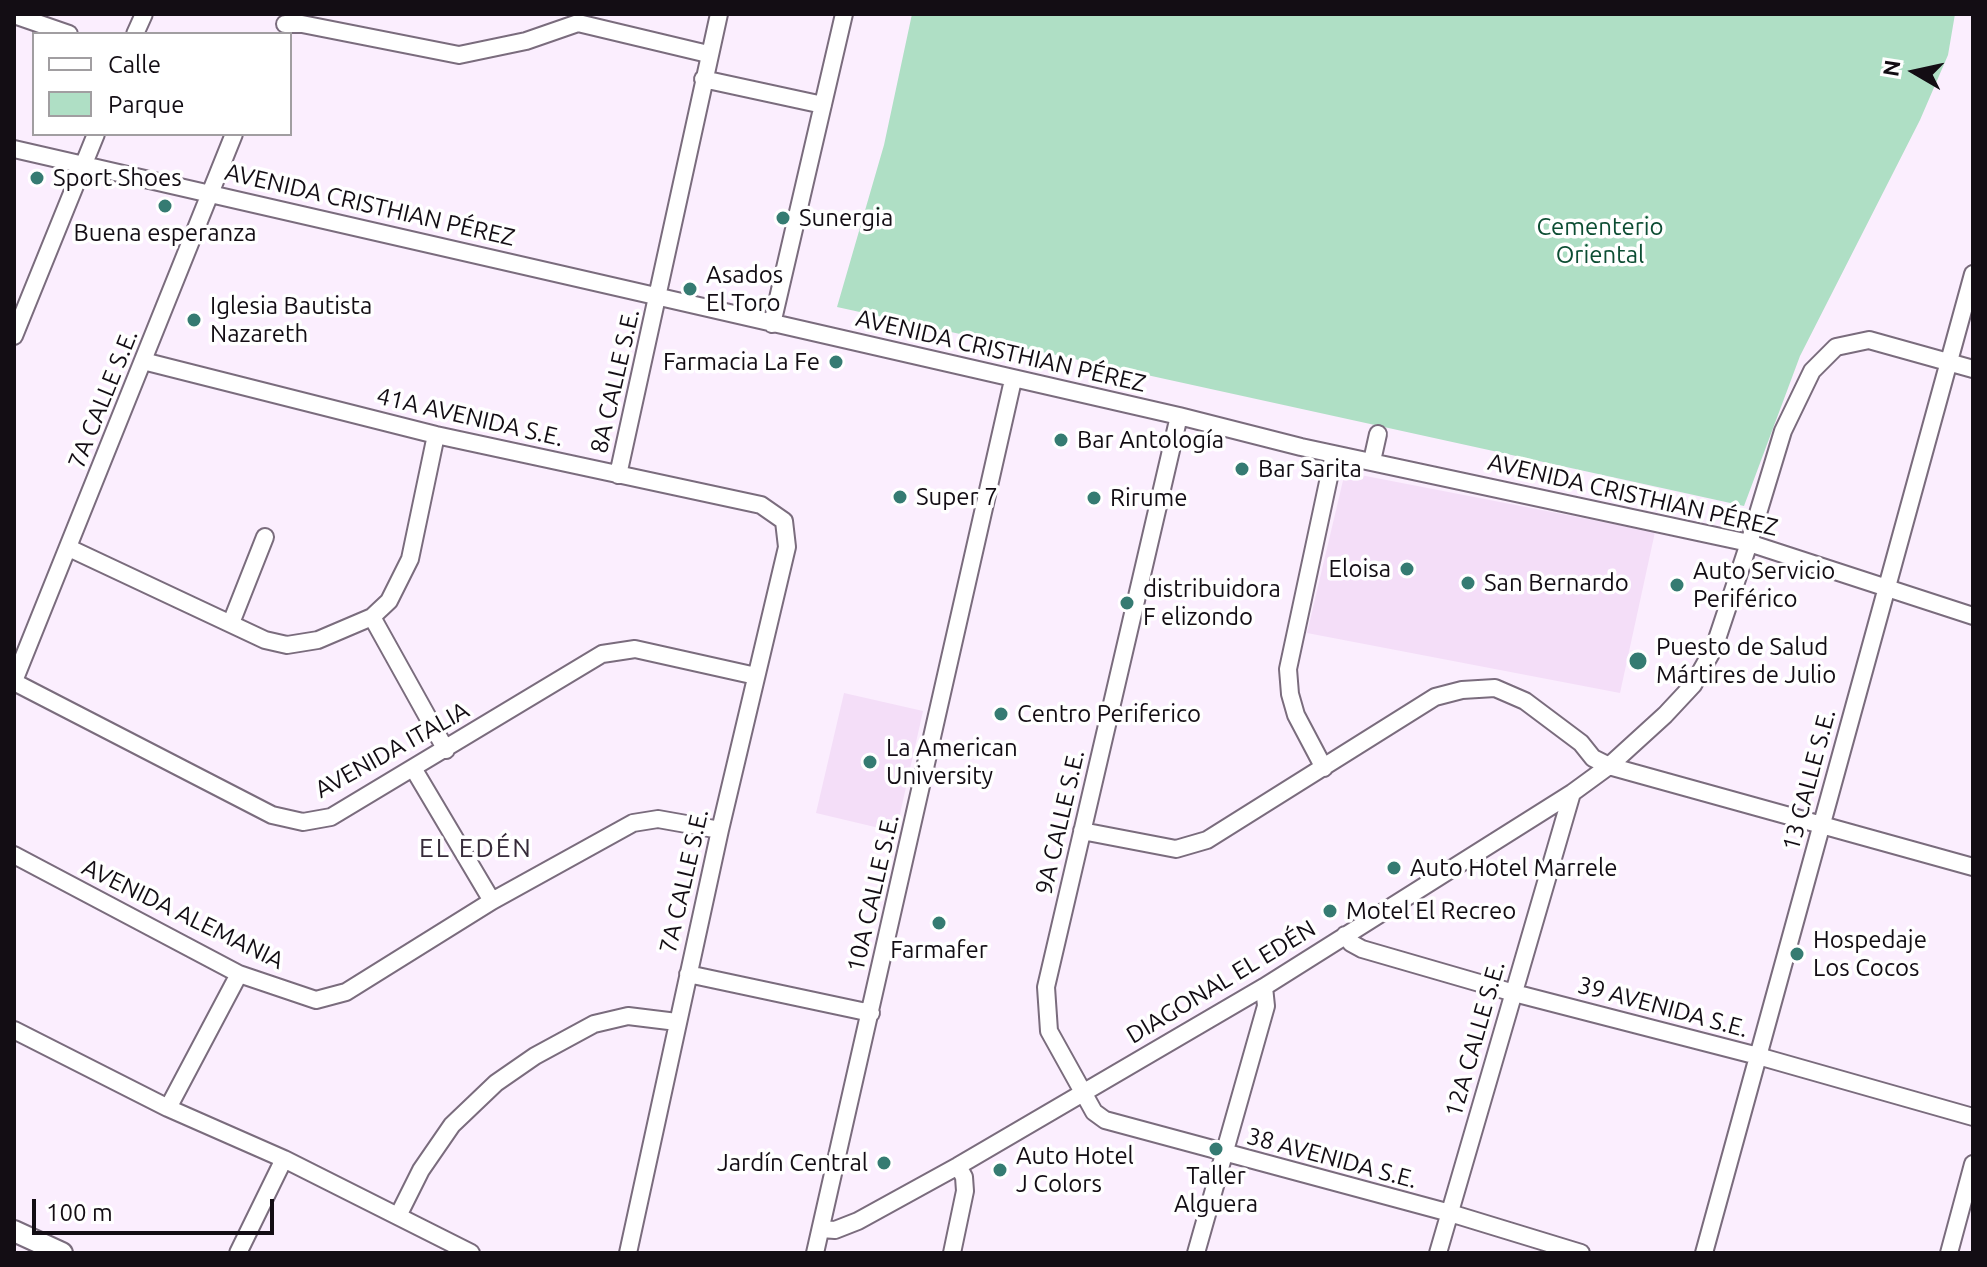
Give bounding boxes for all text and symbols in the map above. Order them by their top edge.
legend [32,32,292,136]
north arrow [1875,32,1955,112]
text: Calle [108,51,161,78]
text: N [1877,58,1904,78]
text: Parque [108,91,185,118]
street label: AVENIDA CRISTHIAN PÉREZ [222,158,518,252]
place label: Sport Shoes [53,164,182,192]
marker: Sport Shoes [28,169,46,187]
marker: Buena esperanza [156,197,174,215]
place label: Sunergia [799,204,893,232]
marker: Sunergia [774,209,792,227]
park label: Cementerio Oriental [1536,213,1664,269]
place label: Buena esperanza [73,219,257,247]
place label: Asados El Toro [706,261,783,317]
marker: Asados El Toro [681,280,699,298]
place label: Iglesia Bautista Nazareth [210,292,372,348]
street label: AVENIDA CRISTHIAN PÉREZ [853,304,1149,398]
street label: 8A CALLE S.E. [584,306,646,456]
marker: Iglesia Bautista Nazareth [185,311,203,329]
street label: 7A CALLE S.E. [62,325,144,473]
place label: Farmacia La Fe [663,348,820,376]
marker: Farmacia La Fe [827,353,845,371]
street label: 41A AVENIDA S.E. [374,382,566,452]
place label: Bar Antología [1077,426,1224,454]
marker: Bar Antología [1052,431,1070,449]
street label: AVENIDA CRISTHIAN PÉREZ [1485,448,1781,542]
place label: Bar Sarita [1258,455,1362,483]
marker: Bar Sarita [1233,460,1251,478]
place label: Super 7 [916,483,998,511]
place label: Rirume [1110,484,1188,512]
marker: Super 7 [891,488,909,506]
marker: Rirume [1085,489,1103,507]
place label: Eloisa [1329,555,1391,583]
place label: Auto Servicio Periférico [1693,557,1835,613]
marker: Eloisa [1398,560,1416,578]
place label: San Bernardo [1484,569,1629,597]
marker: San Bernardo [1459,574,1477,592]
place label: distribuidora F elizondo [1143,575,1281,631]
marker: Auto Servicio Periférico [1668,576,1686,594]
marker: distribuidora F elizondo [1118,594,1136,612]
place label: Puesto de Salud Mártires de Julio [1656,633,1836,689]
marker: Puesto de Salud Mártires de Julio [1627,650,1649,672]
street label: AVENIDA ITALIA [310,696,474,804]
place label: Centro Periferico [1017,700,1201,728]
marker: Centro Periferico [992,705,1010,723]
street label: 13 CALLE S.E. [1776,706,1842,854]
place label: La American University [886,734,1018,790]
street label: 9A CALLE S.E. [1029,747,1091,897]
marker: La American University [861,753,879,771]
street label: 7A CALLE S.E. [653,806,715,956]
street label: 10A CALLE S.E. [841,811,905,975]
district label: EL EDÉN [419,832,533,864]
street label: AVENIDA ALEMANIA [77,853,289,975]
place label: Auto Hotel Marrele [1410,854,1618,882]
marker: Auto Hotel Marrele [1385,859,1403,877]
place label: Motel El Recreo [1346,897,1516,925]
marker: Motel El Recreo [1321,902,1339,920]
marker: Farmafer [930,914,948,932]
street label: DIAGONAL EL EDÉN [1121,914,1321,1050]
place label: Hospedaje Los Cocos [1813,926,1927,982]
place label: Farmafer [890,936,988,964]
marker: Hospedaje Los Cocos [1788,945,1806,963]
street label: 12A CALLE S.E. [1439,958,1511,1120]
street label: 39 AVENIDA S.E. [1575,970,1751,1044]
street label: 38 AVENIDA S.E. [1244,1121,1420,1195]
marker: Taller Alguera [1207,1140,1225,1158]
place label: Auto Hotel J Colors [1016,1142,1134,1198]
place label: Jardín Central [717,1149,868,1177]
marker: Jardín Central [875,1154,893,1172]
marker: Auto Hotel J Colors [991,1161,1009,1179]
place label: Taller Alguera [1174,1162,1258,1218]
scale bar [36,1183,278,1233]
text: 100 m [46,1199,113,1226]

